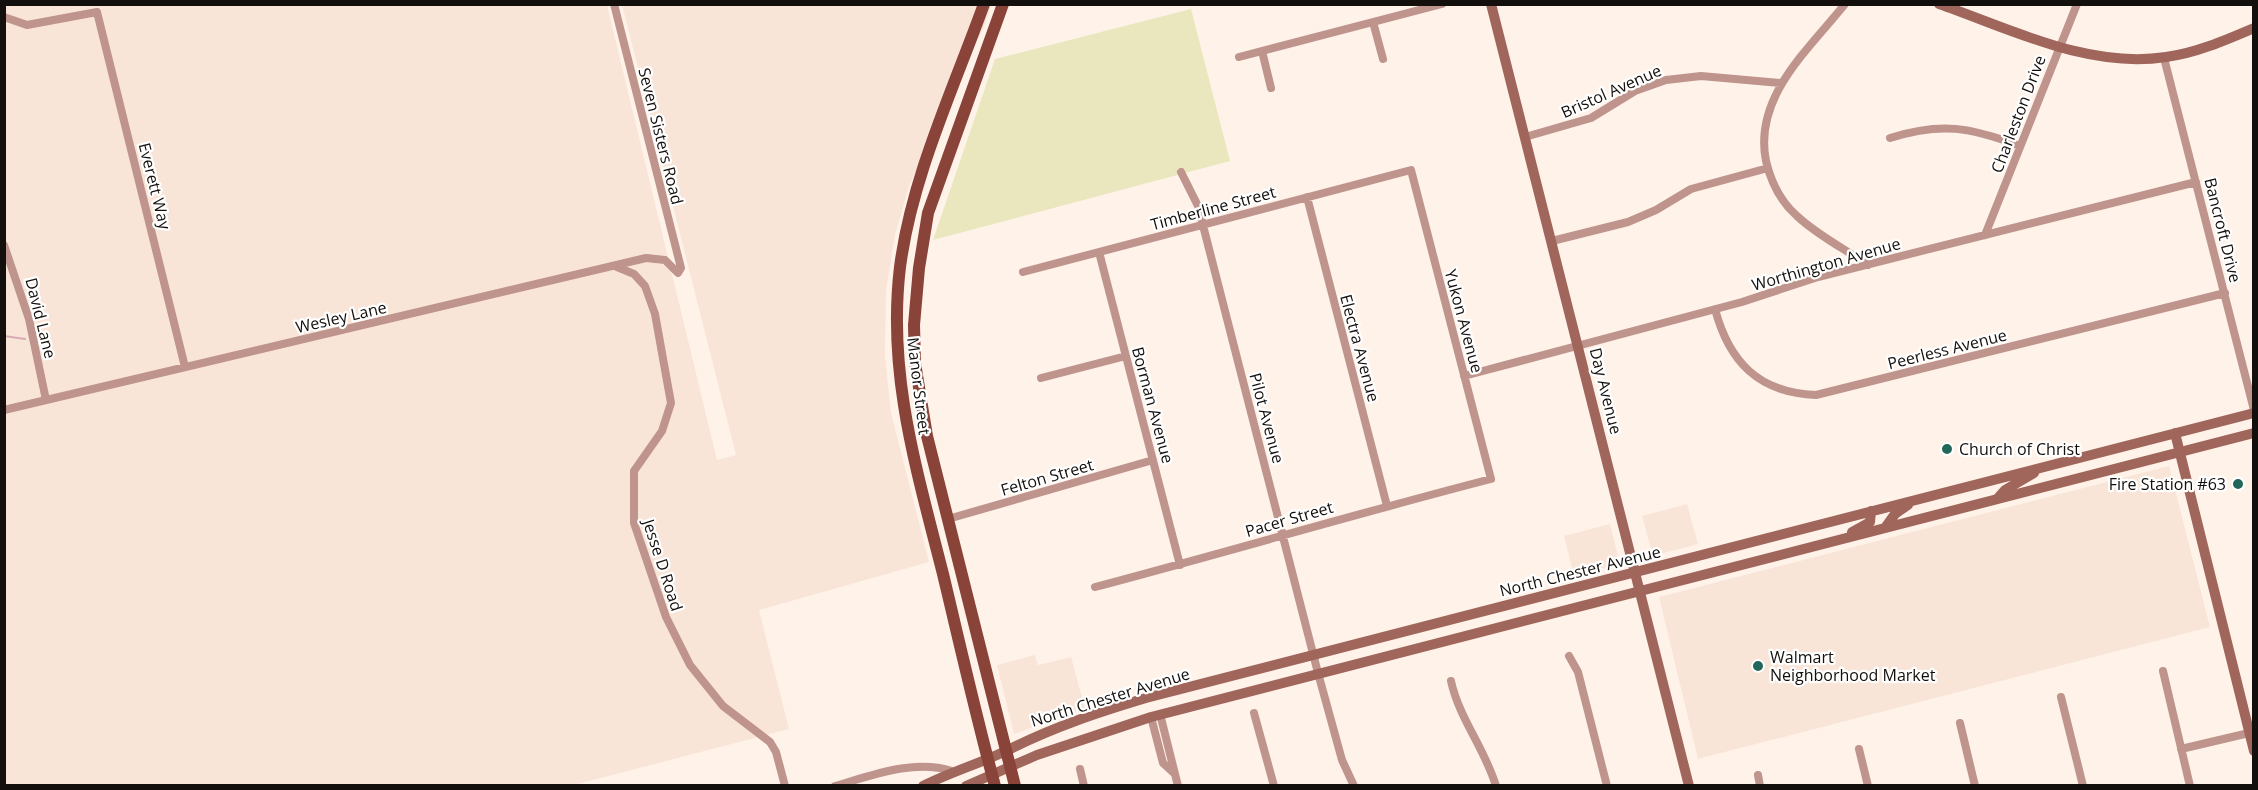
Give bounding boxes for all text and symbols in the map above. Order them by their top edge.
street label: Charleston Drive [1985,52,2051,176]
street label: Bristol Avenue [1557,59,1665,123]
street label: Seven Sisters Road [633,65,689,207]
street label: Everett Way [134,140,177,233]
street label: Bancroft Drive [2199,175,2247,285]
street label: Timberline Street [1148,181,1278,235]
street label: Worthington Avenue [1749,232,1903,296]
street label: Yukon Avenue [1440,267,1488,375]
street label: David Lane [20,275,62,361]
street label: Electra Avenue [1335,292,1385,404]
street label: Wesley Lane [293,296,389,338]
street label: Peerless Avenue [1885,324,2009,374]
street label: Manor Street [902,336,936,436]
street label: Borman Avenue [1127,344,1179,466]
street label: Day Avenue [1585,345,1627,437]
street label: Pilot Avenue [1244,370,1290,466]
place label: Church of Christ [1959,438,2080,460]
marker: Church of Christ [1940,442,1954,456]
street label: Felton Street [998,453,1096,501]
place label: Fire Station #63 [2109,473,2226,495]
marker: Fire Station #63 [2231,477,2245,491]
street label: Pacer Street [1242,496,1336,542]
street label: Jesse D Road [637,514,688,614]
street label: North Chester Avenue [1497,540,1663,602]
place label: Walmart Neighborhood Market [1770,646,1936,686]
marker: Walmart Neighborhood Market [1751,659,1765,673]
street label: North Chester Avenue [1028,662,1192,732]

